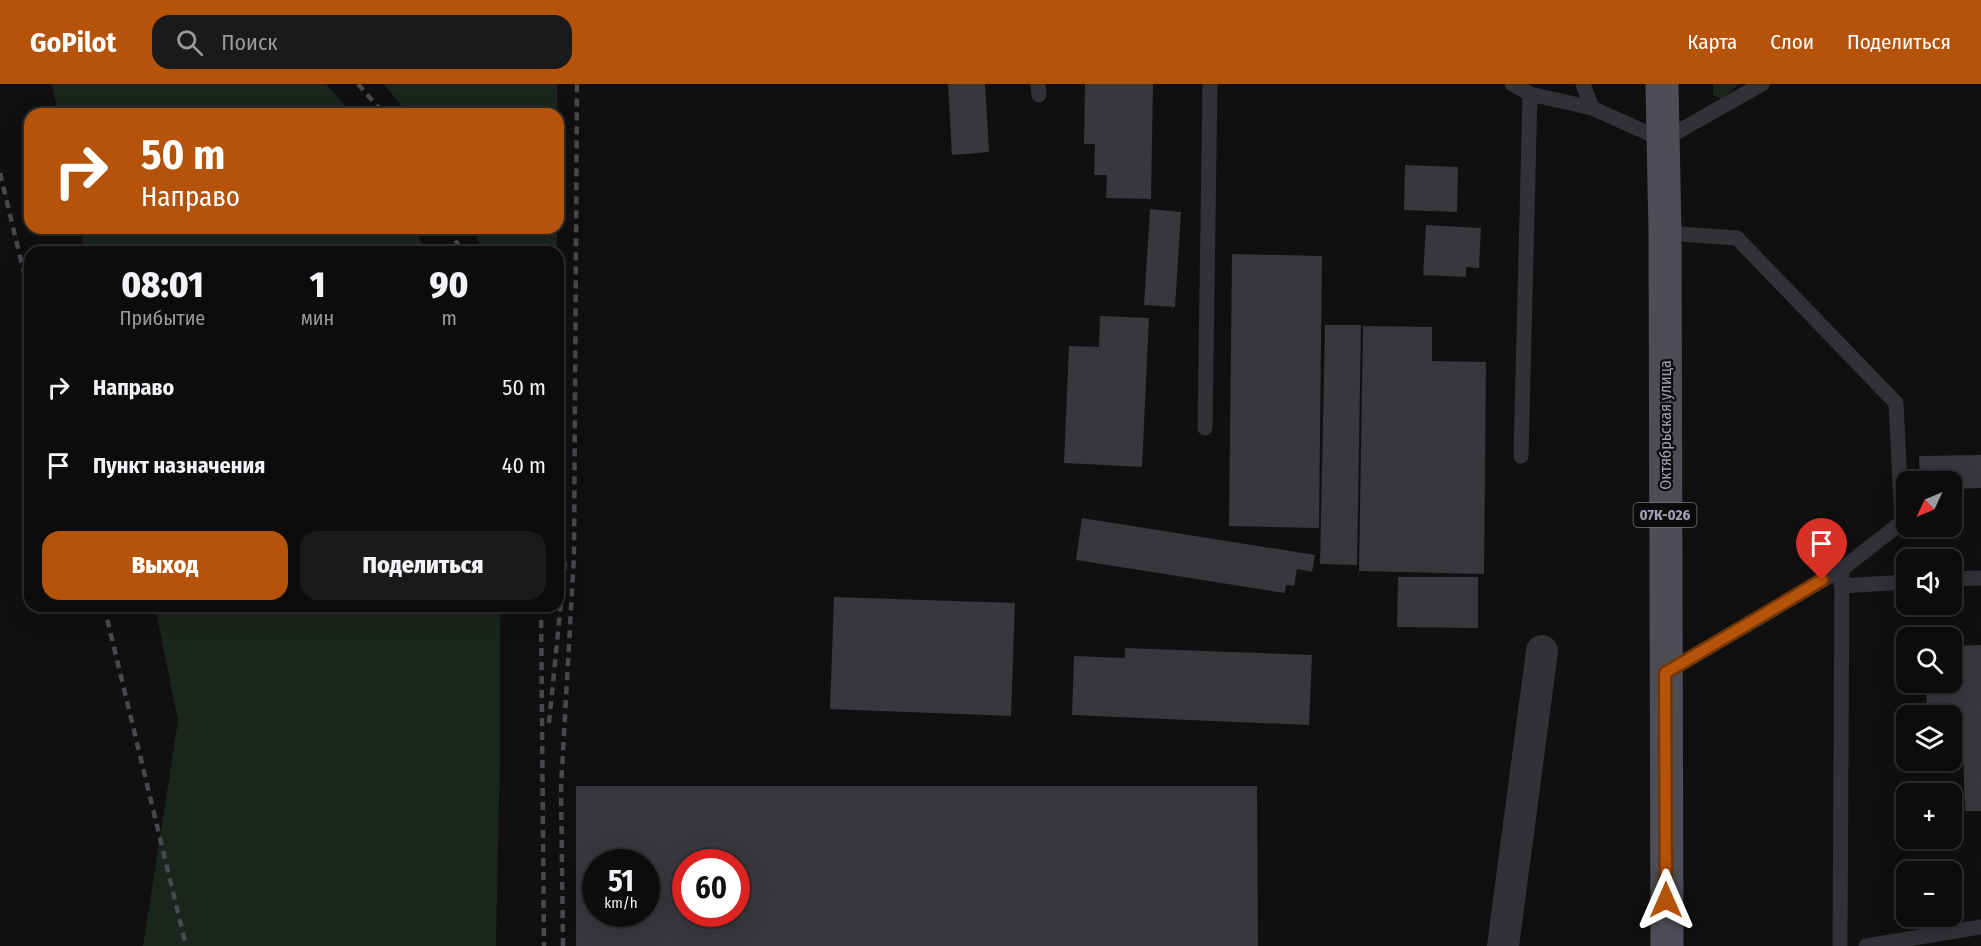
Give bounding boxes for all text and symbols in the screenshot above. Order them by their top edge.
search box [152,15,572,69]
text: GoPilot [30,26,116,59]
icon: search [173,26,206,59]
text: Поиск [221,29,278,56]
text: Карта [1687,29,1737,55]
text: Слои [1770,29,1814,55]
text: Поделиться [1847,29,1951,55]
text: 50 m [141,130,225,180]
icon: right [42,132,120,210]
text: Направо [141,181,240,213]
text: 08:01 [121,263,204,307]
text: 1 [310,263,325,307]
text: 90 [430,263,469,307]
text: Прибытие [119,306,205,330]
text: мин [301,306,334,330]
text: m [441,306,457,330]
street label: Октябрьская улица [1656,360,1675,490]
icon: right [42,371,75,404]
text: Направо [93,374,174,401]
text: 50 m [502,374,546,401]
icon: arrive [42,449,75,482]
text: Пункт назначения [93,452,265,479]
text: 40 m [502,452,546,479]
north arrow [1896,471,1962,537]
map controls [1896,471,1962,927]
road number: 07К-026 [1634,503,1696,527]
pin [1796,518,1847,580]
icon: arrive [1805,527,1838,560]
button: Выход [42,531,288,600]
button: Поделиться [300,531,546,600]
button: sound [1896,549,1962,615]
button: search [1896,627,1962,693]
button: layers [1896,705,1962,771]
button: + [1896,783,1962,849]
speed limit sign: 60 [672,849,750,927]
button: − [1896,861,1962,927]
text: 51 [608,863,634,899]
position arrow [1634,868,1698,932]
text: km/h [604,894,638,912]

